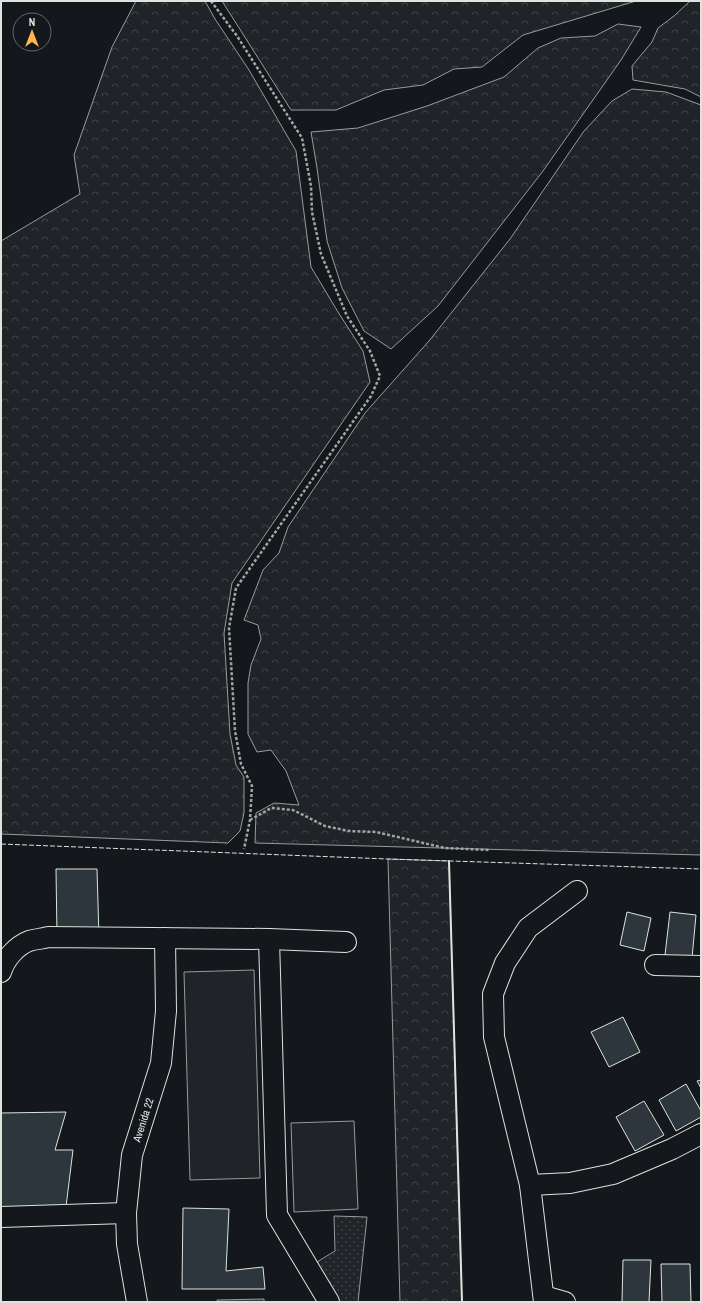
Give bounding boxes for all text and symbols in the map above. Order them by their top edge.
north arrow [12,12,52,52]
text: N [29,15,35,29]
street label: Avenida 22 [129,1096,157,1145]

